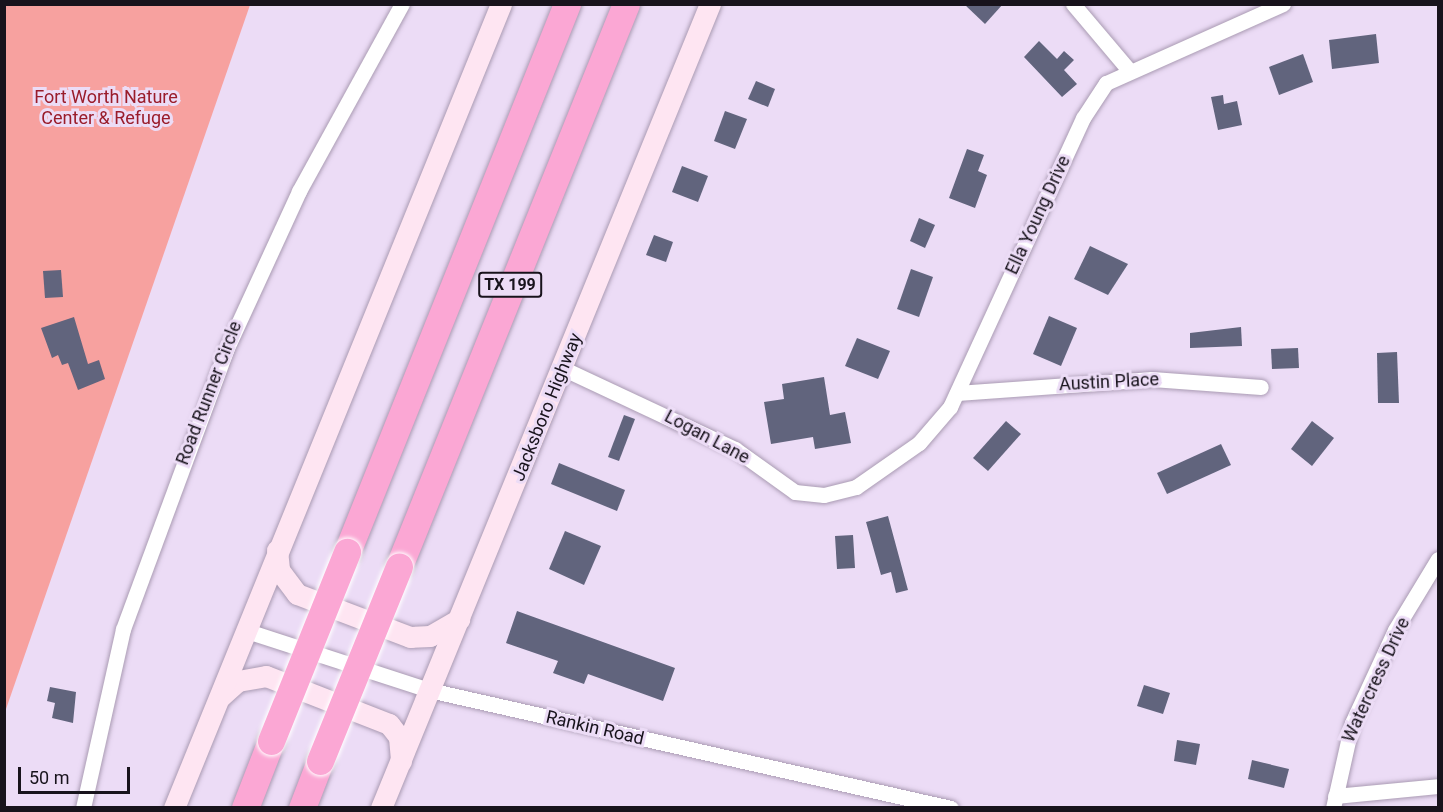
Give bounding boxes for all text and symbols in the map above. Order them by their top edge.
park label: Fort Worth Nature Center & Refuge [34,87,178,130]
street label: Ella Young Drive [1001,152,1075,278]
road number: TX 199 [477,272,543,298]
street label: Road Runner Circle [172,318,246,468]
street label: Jacksboro Highway [507,330,587,484]
street label: Austin Place [1058,369,1160,395]
street label: Logan Lane [661,406,753,468]
street label: Watercress Drive [1338,614,1414,746]
street label: Rankin Road [544,706,646,750]
scale bar [21,755,134,793]
text: 50 m [29,767,69,788]

